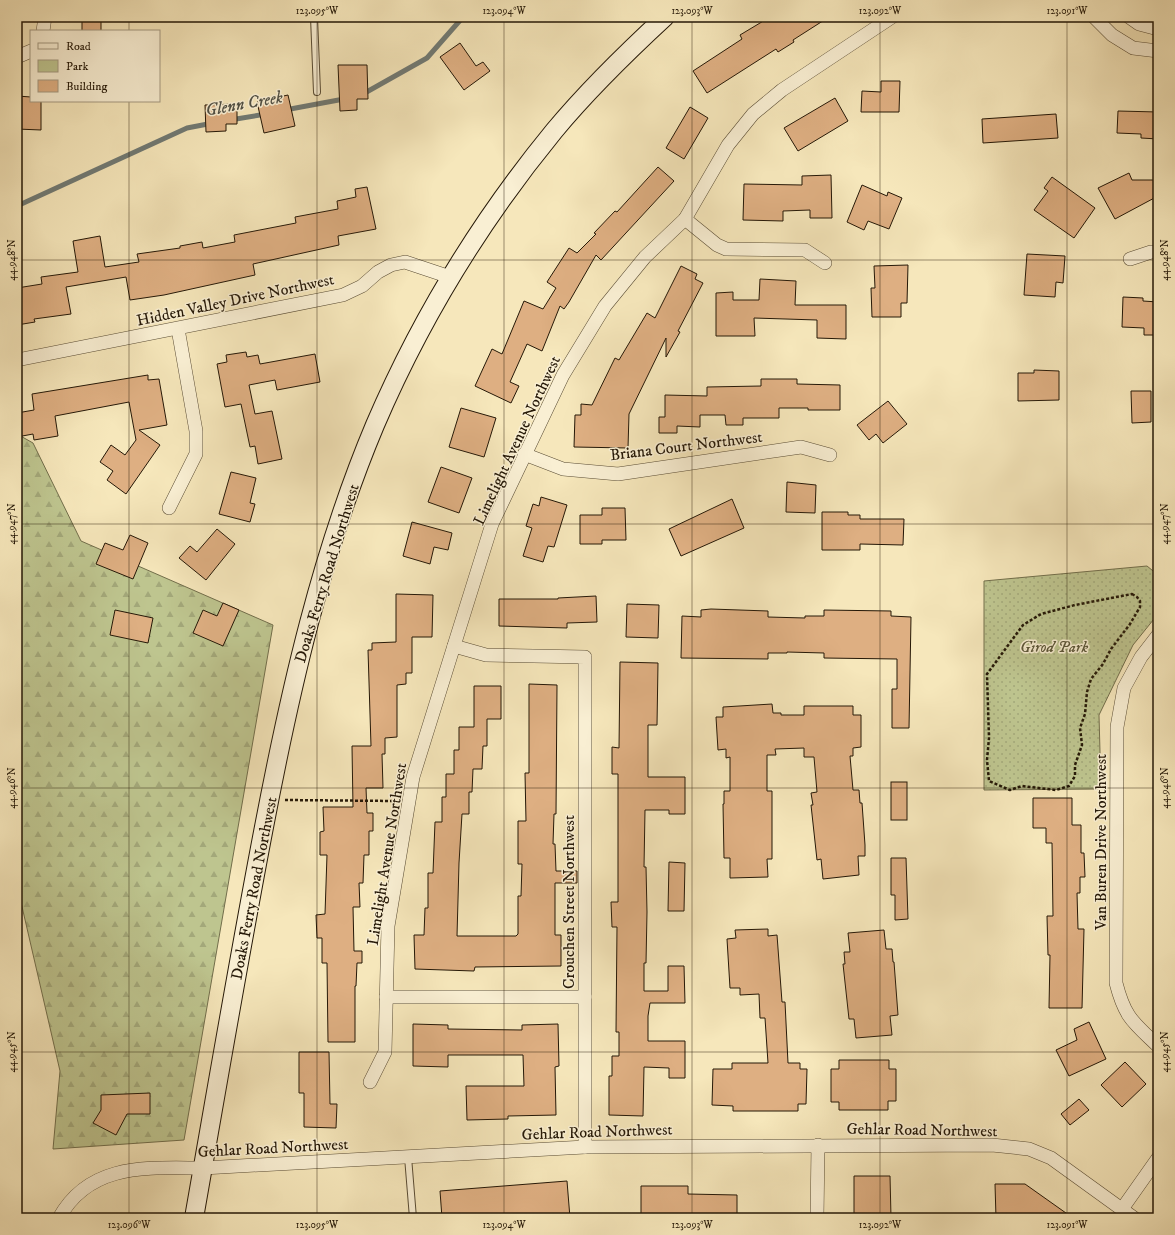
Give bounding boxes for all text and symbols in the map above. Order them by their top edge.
text: 123.095°W [296,5,339,17]
text: 123.094°W [482,5,526,17]
text: 123.093°W [671,5,713,17]
text: 123.092°W [859,5,902,17]
text: 123.091°W [1046,5,1088,17]
legend [30,30,160,102]
text: Road [66,39,91,54]
text: Park [66,59,88,74]
text: Building [66,79,107,94]
water label: Glenn Creek [204,86,285,122]
text: 44.948°N [6,239,18,281]
text: 44.948°N [1159,239,1171,281]
street label: Hidden Valley Drive Northwest [135,269,336,331]
street label: Limelight Avenue Northwest [469,353,565,528]
street label: Briana Court Northwest [609,427,763,465]
street label: Doaks Ferry Road Northwest [290,481,364,665]
text: 44.947°N [6,503,18,545]
text: 44.947°N [1159,503,1171,545]
park label: Girod Park [1020,637,1088,657]
street label: Van Buren Drive Northwest [1091,754,1111,931]
street label: Limelight Avenue Northwest [363,761,411,947]
text: 44.946°N [6,767,18,809]
text: 44.946°N [1159,767,1171,809]
street label: Doaks Ferry Road Northwest [226,795,282,981]
street label: Crouchen Street Northwest [559,815,579,989]
text: 44.945°N [6,1031,18,1073]
text: 44.945°N [1159,1031,1171,1073]
street label: Gehlar Road Northwest [521,1119,673,1145]
street label: Gehlar Road Northwest [846,1119,998,1141]
street label: Gehlar Road Northwest [197,1134,349,1162]
text: 123.096°W [108,1219,151,1231]
text: 123.095°W [296,1219,339,1231]
text: 123.094°W [482,1219,526,1231]
text: 123.093°W [671,1219,713,1231]
text: 123.092°W [859,1219,902,1231]
text: 123.091°W [1046,1219,1088,1231]

